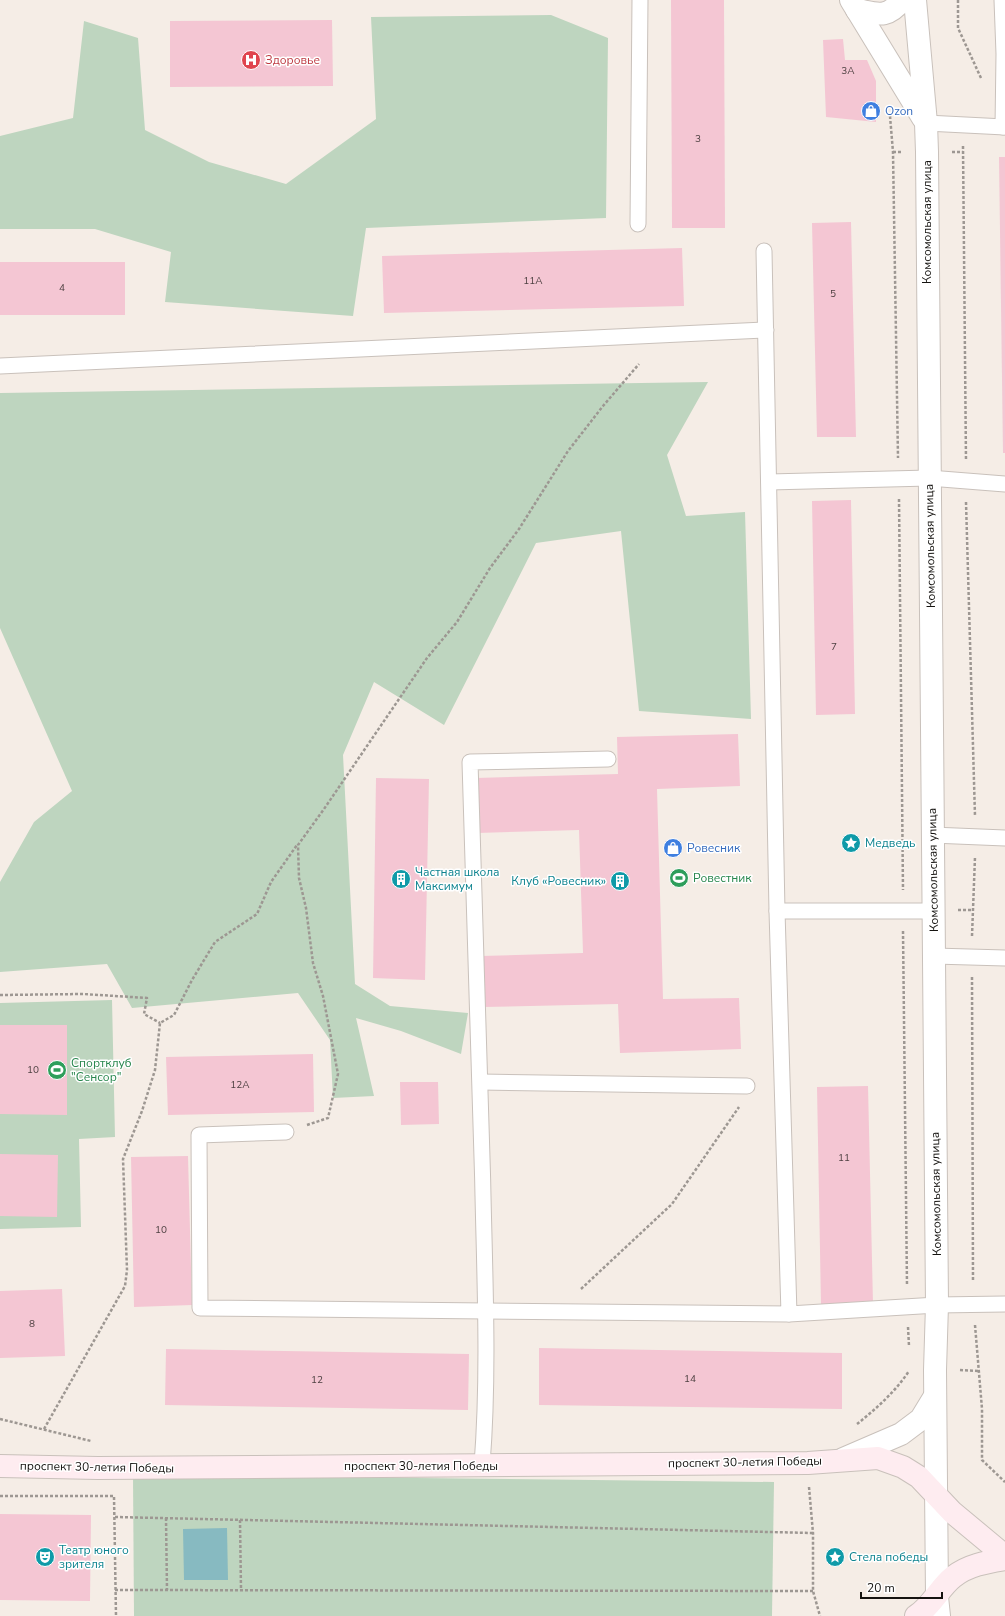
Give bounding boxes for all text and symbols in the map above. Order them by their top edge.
hospital icon: Здоровье [240,49,262,71]
place label: Здоровье [265,52,320,68]
house number: 3А [841,64,855,78]
shop icon: Ozon [860,100,882,122]
place label: Ozon [885,103,913,119]
house number: 3 [695,132,701,146]
street label: Комсомольская улица [919,160,935,284]
house number: 11А [523,274,543,288]
house number: 4 [59,281,65,295]
house number: 5 [830,287,836,301]
street label: Комсомольская улица [921,484,939,608]
house number: 7 [831,640,837,654]
street label: Комсомольская улица [924,808,942,932]
place icon: Медведь [840,832,862,854]
place label: Медведь [865,835,915,851]
shop icon: Ровесник [662,837,684,859]
place label: Ровесник [687,840,741,856]
place label: Частная школа Максимум [415,864,500,894]
sports icon: Ровестник [668,867,690,889]
building icon: Частная школа Максимум [390,868,412,890]
building icon: Клуб «Ровесник» [609,870,631,892]
place label: Ровестник [693,870,752,886]
place label: Клуб «Ровесник» [511,873,606,889]
place label: Спортклуб "Сенсор" [71,1055,132,1085]
sports icon: Спортклуб "Сенсор" [46,1059,68,1081]
house number: 10 [27,1063,39,1077]
house number: 12А [230,1078,250,1092]
street label: Комсомольская улица [927,1132,945,1256]
house number: 11 [838,1151,850,1165]
house number: 10 [155,1223,167,1237]
house number: 8 [29,1317,35,1331]
house number: 14 [684,1372,696,1386]
house number: 12 [311,1373,323,1387]
street label: проспект 30-летия Победы [668,1453,822,1471]
street label: проспект 30-летия Победы [20,1458,174,1476]
street label: проспект 30-летия Победы [344,1458,498,1474]
place label: Театр юного зрителя [59,1542,129,1572]
theatre icon: Театр юного зрителя [34,1546,56,1568]
place icon: Стела победы [824,1546,846,1568]
place label: Стела победы [849,1549,928,1565]
scale bar [861,1574,942,1600]
text: 20 m [867,1580,895,1596]

